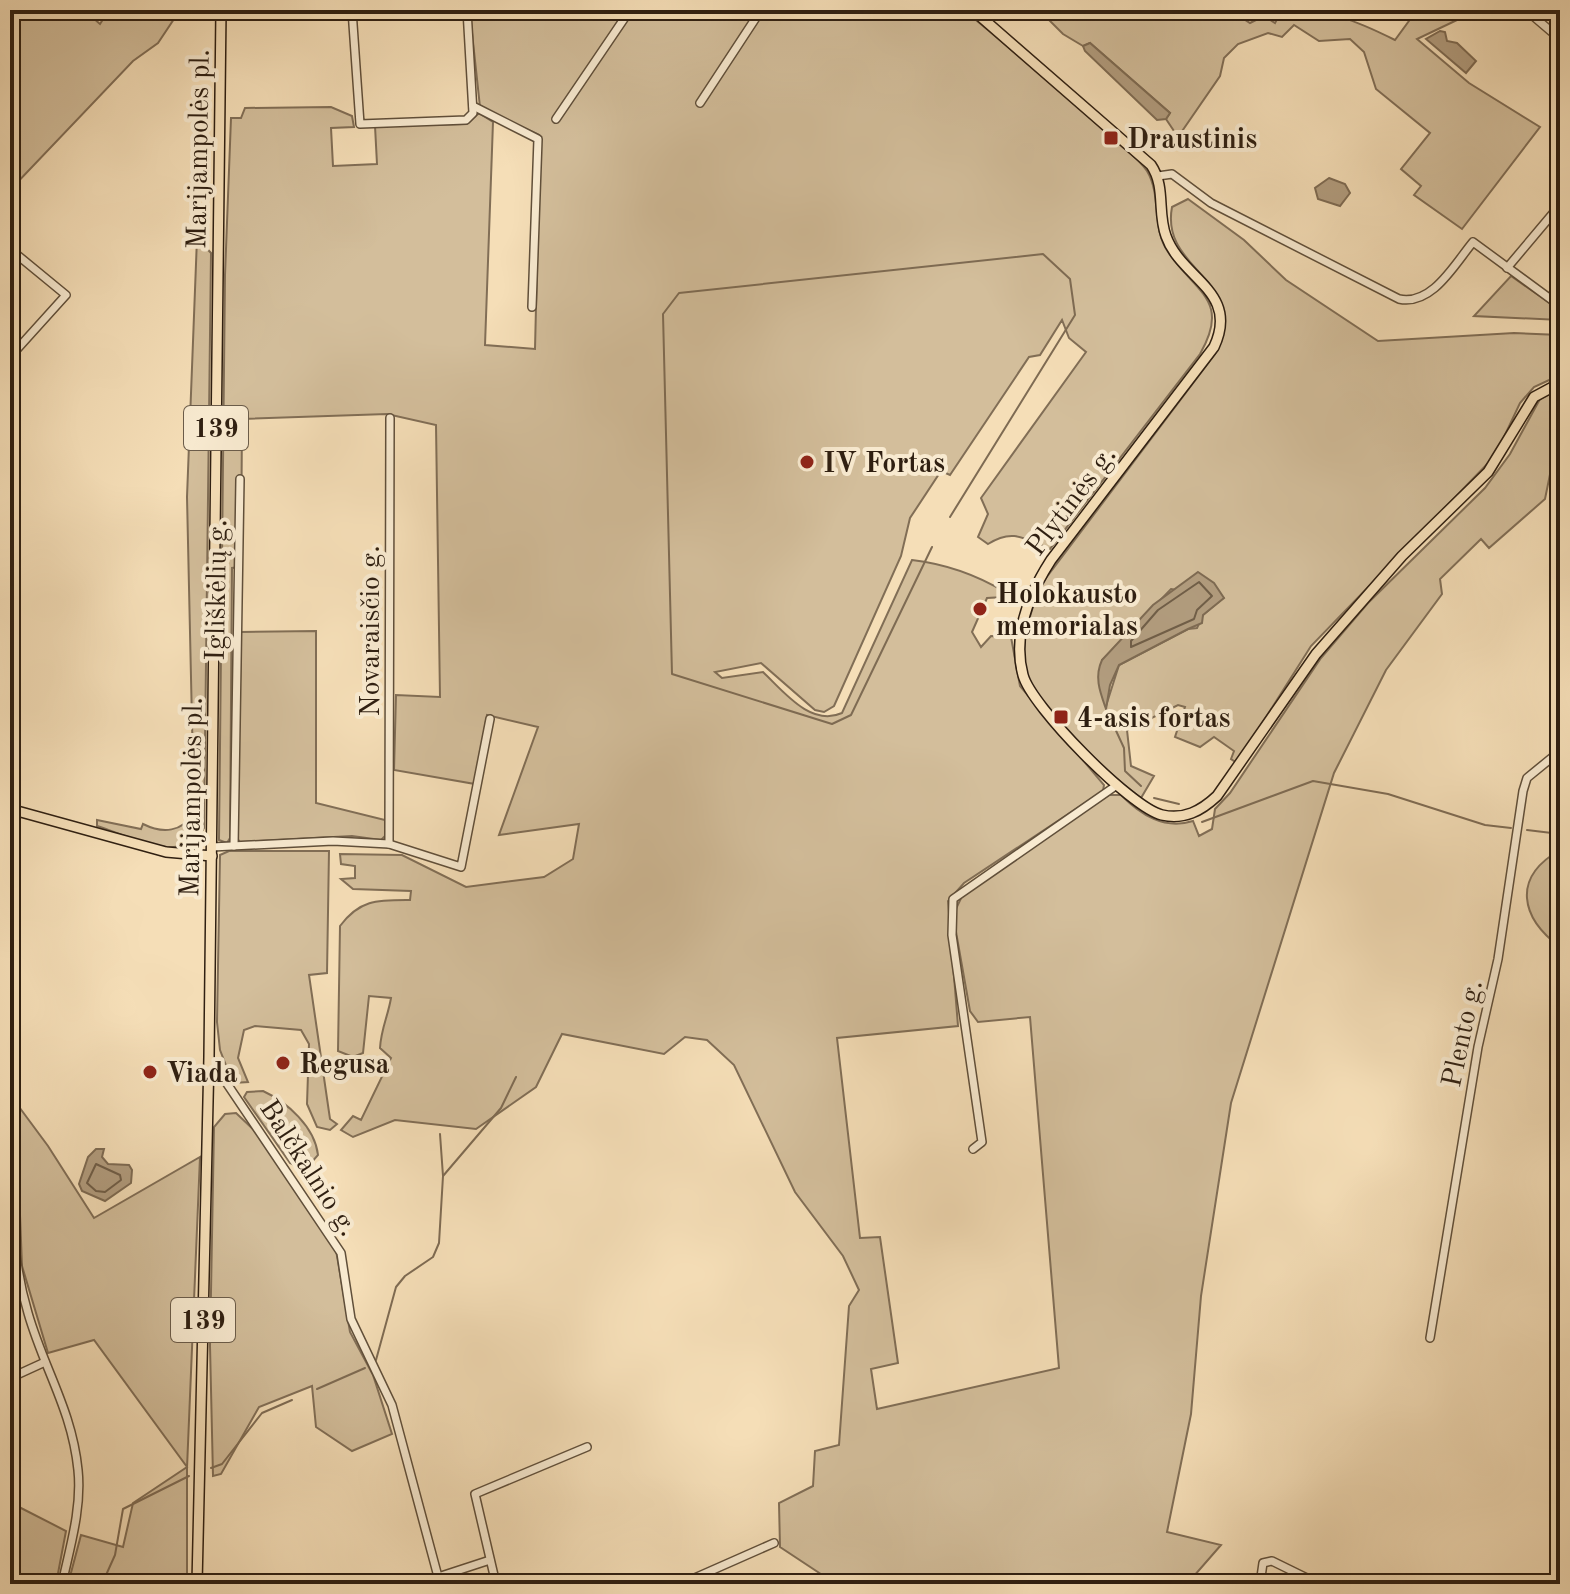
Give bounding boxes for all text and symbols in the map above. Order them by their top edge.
street label: Marijampolės pl. [184,49,216,249]
place label: Draustinis [1127,127,1257,155]
marker: Draustinis [1102,129,1120,147]
road number: 139 [184,406,248,450]
street label: Plytinės g. [1022,442,1123,562]
place label: IV Fortas [823,451,945,479]
marker: IV Fortas [798,453,816,471]
street label: Igliškėlių g. [203,519,233,661]
street label: Novaraisčio g. [358,545,386,717]
place label: Holokausto memorialas [996,582,1138,642]
marker: Holokausto memorialas [971,600,989,618]
street label: Marijampolės pl. [177,697,209,897]
place label: 4-asis fortas [1077,706,1231,734]
marker: 4-asis fortas [1052,708,1070,726]
street label: Plento g. [1439,977,1489,1090]
place label: Regusa [299,1052,390,1080]
marker: Regusa [274,1054,292,1072]
place label: Viada [166,1061,238,1089]
marker: Viada [141,1063,159,1081]
street label: Balčkalnio g. [253,1095,362,1242]
road number: 139 [171,1298,235,1342]

